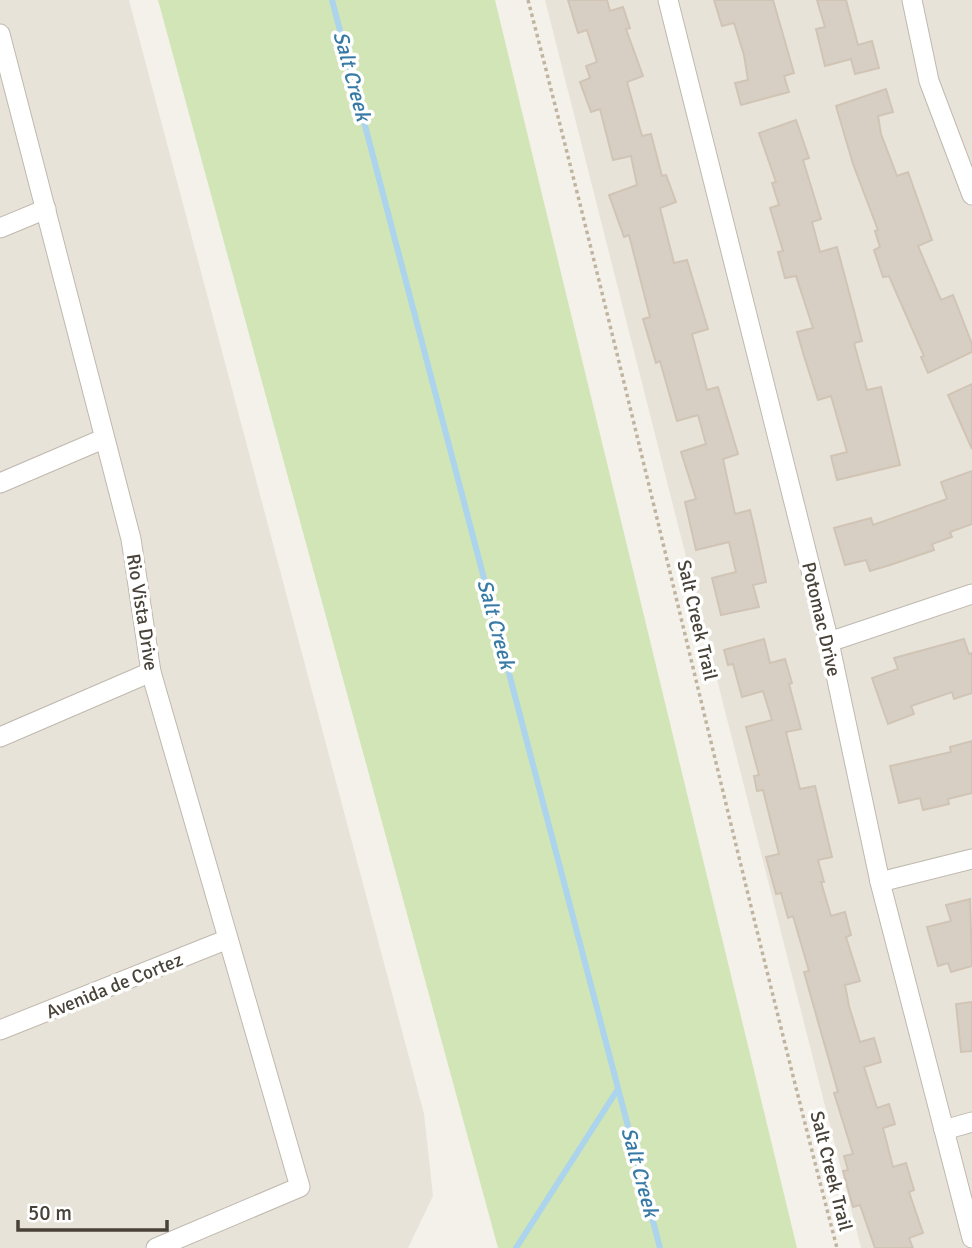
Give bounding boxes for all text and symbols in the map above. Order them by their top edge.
water label: Salt Creek [328,28,377,126]
street label: Rio Vista Drive [121,552,163,672]
street label: Salt Creek Trail [672,558,723,683]
street label: Potomac Drive [796,560,846,679]
water label: Salt Creek [472,576,521,674]
street label: Avenida de Cortez [42,948,186,1024]
street label: Salt Creek Trail [805,1109,858,1234]
water label: Salt Creek [616,1124,665,1222]
scale bar [18,1188,166,1232]
text: 50 m [28,1200,72,1226]

